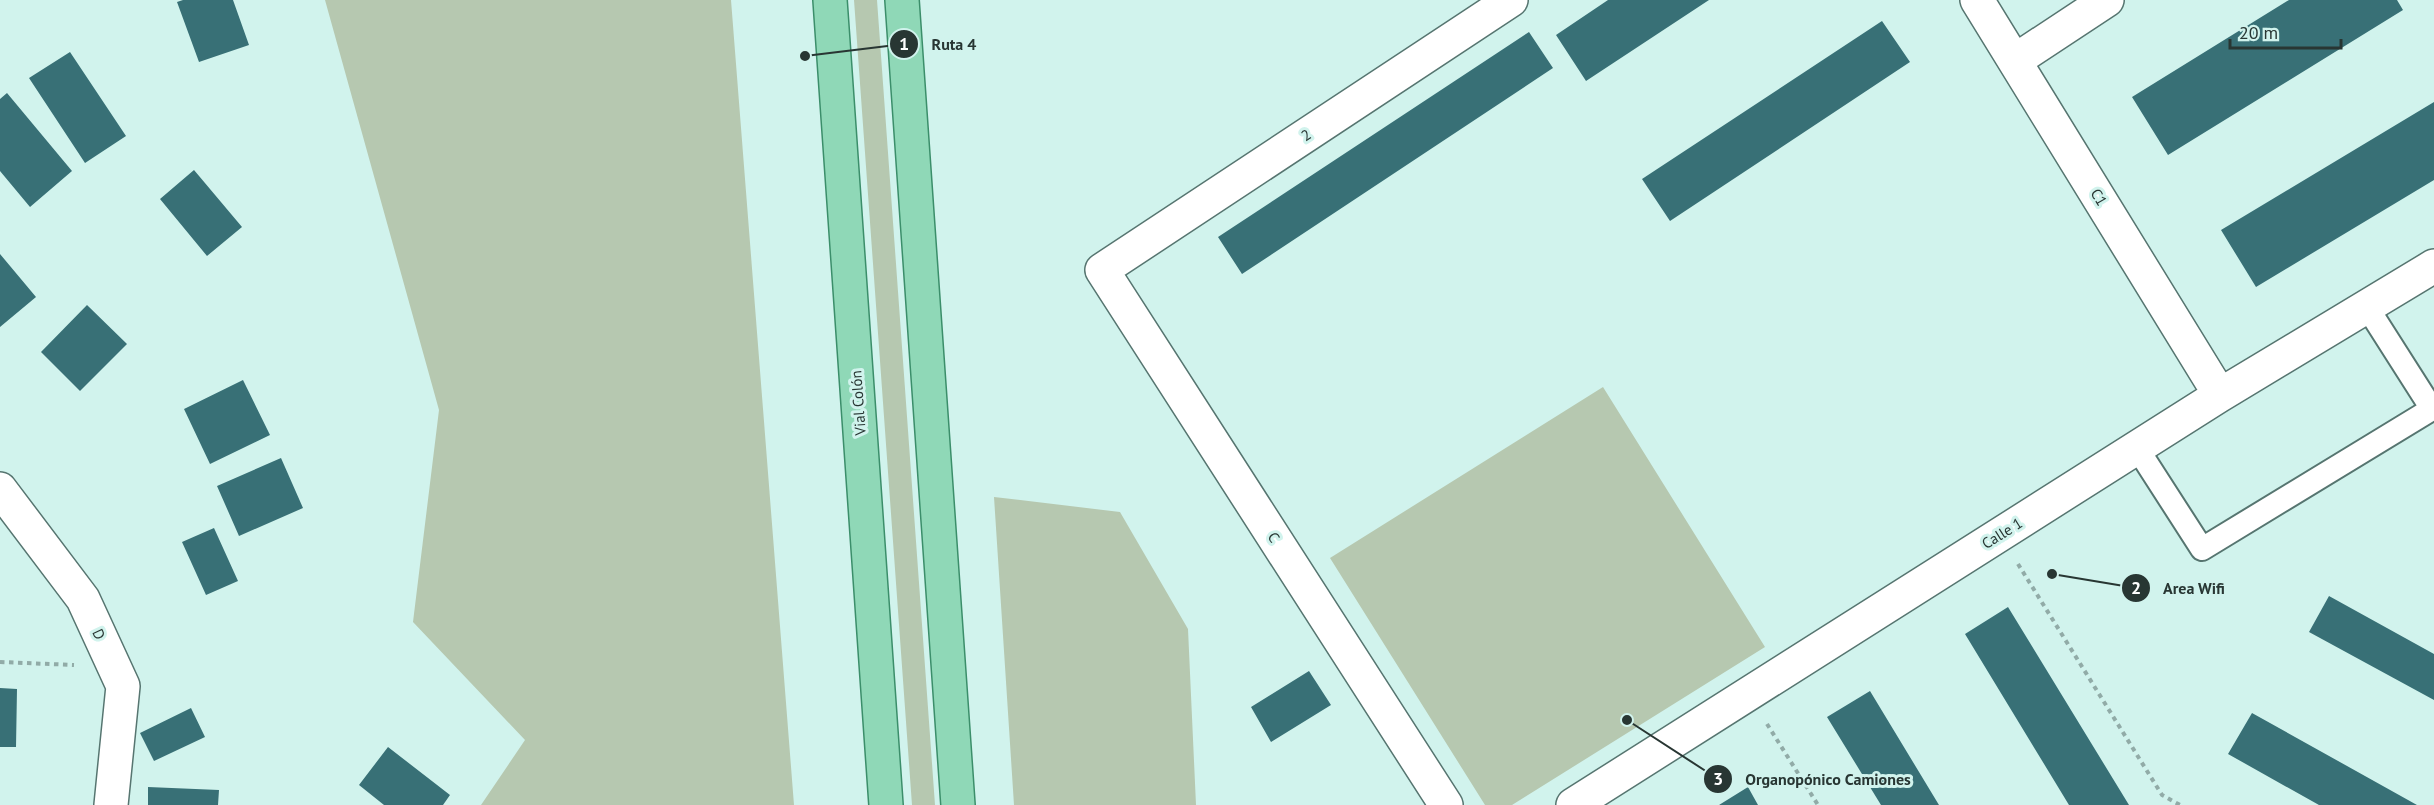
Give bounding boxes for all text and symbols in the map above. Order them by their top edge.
scale bar [2230,12,2341,50]
text: 20 m [2239,21,2278,44]
callout: Ruta 4 [889,27,988,61]
text: 1 [899,32,909,55]
text: Ruta 4 [932,34,976,54]
street label: 2 [1297,125,1315,145]
street label: C1 [2087,185,2111,209]
street label: Vial Colón [846,370,870,437]
street label: Calle 1 [1978,513,2026,553]
street label: C [1264,528,1284,546]
callout: Area Wifi [2121,571,2237,605]
text: 2 [2131,576,2141,599]
text: Area Wifi [2163,578,2225,598]
street label: D [88,626,110,642]
callout: Organopónico Camiones [1703,762,1923,796]
text: 3 [1713,767,1723,790]
text: Organopónico Camiones [1745,769,1911,789]

